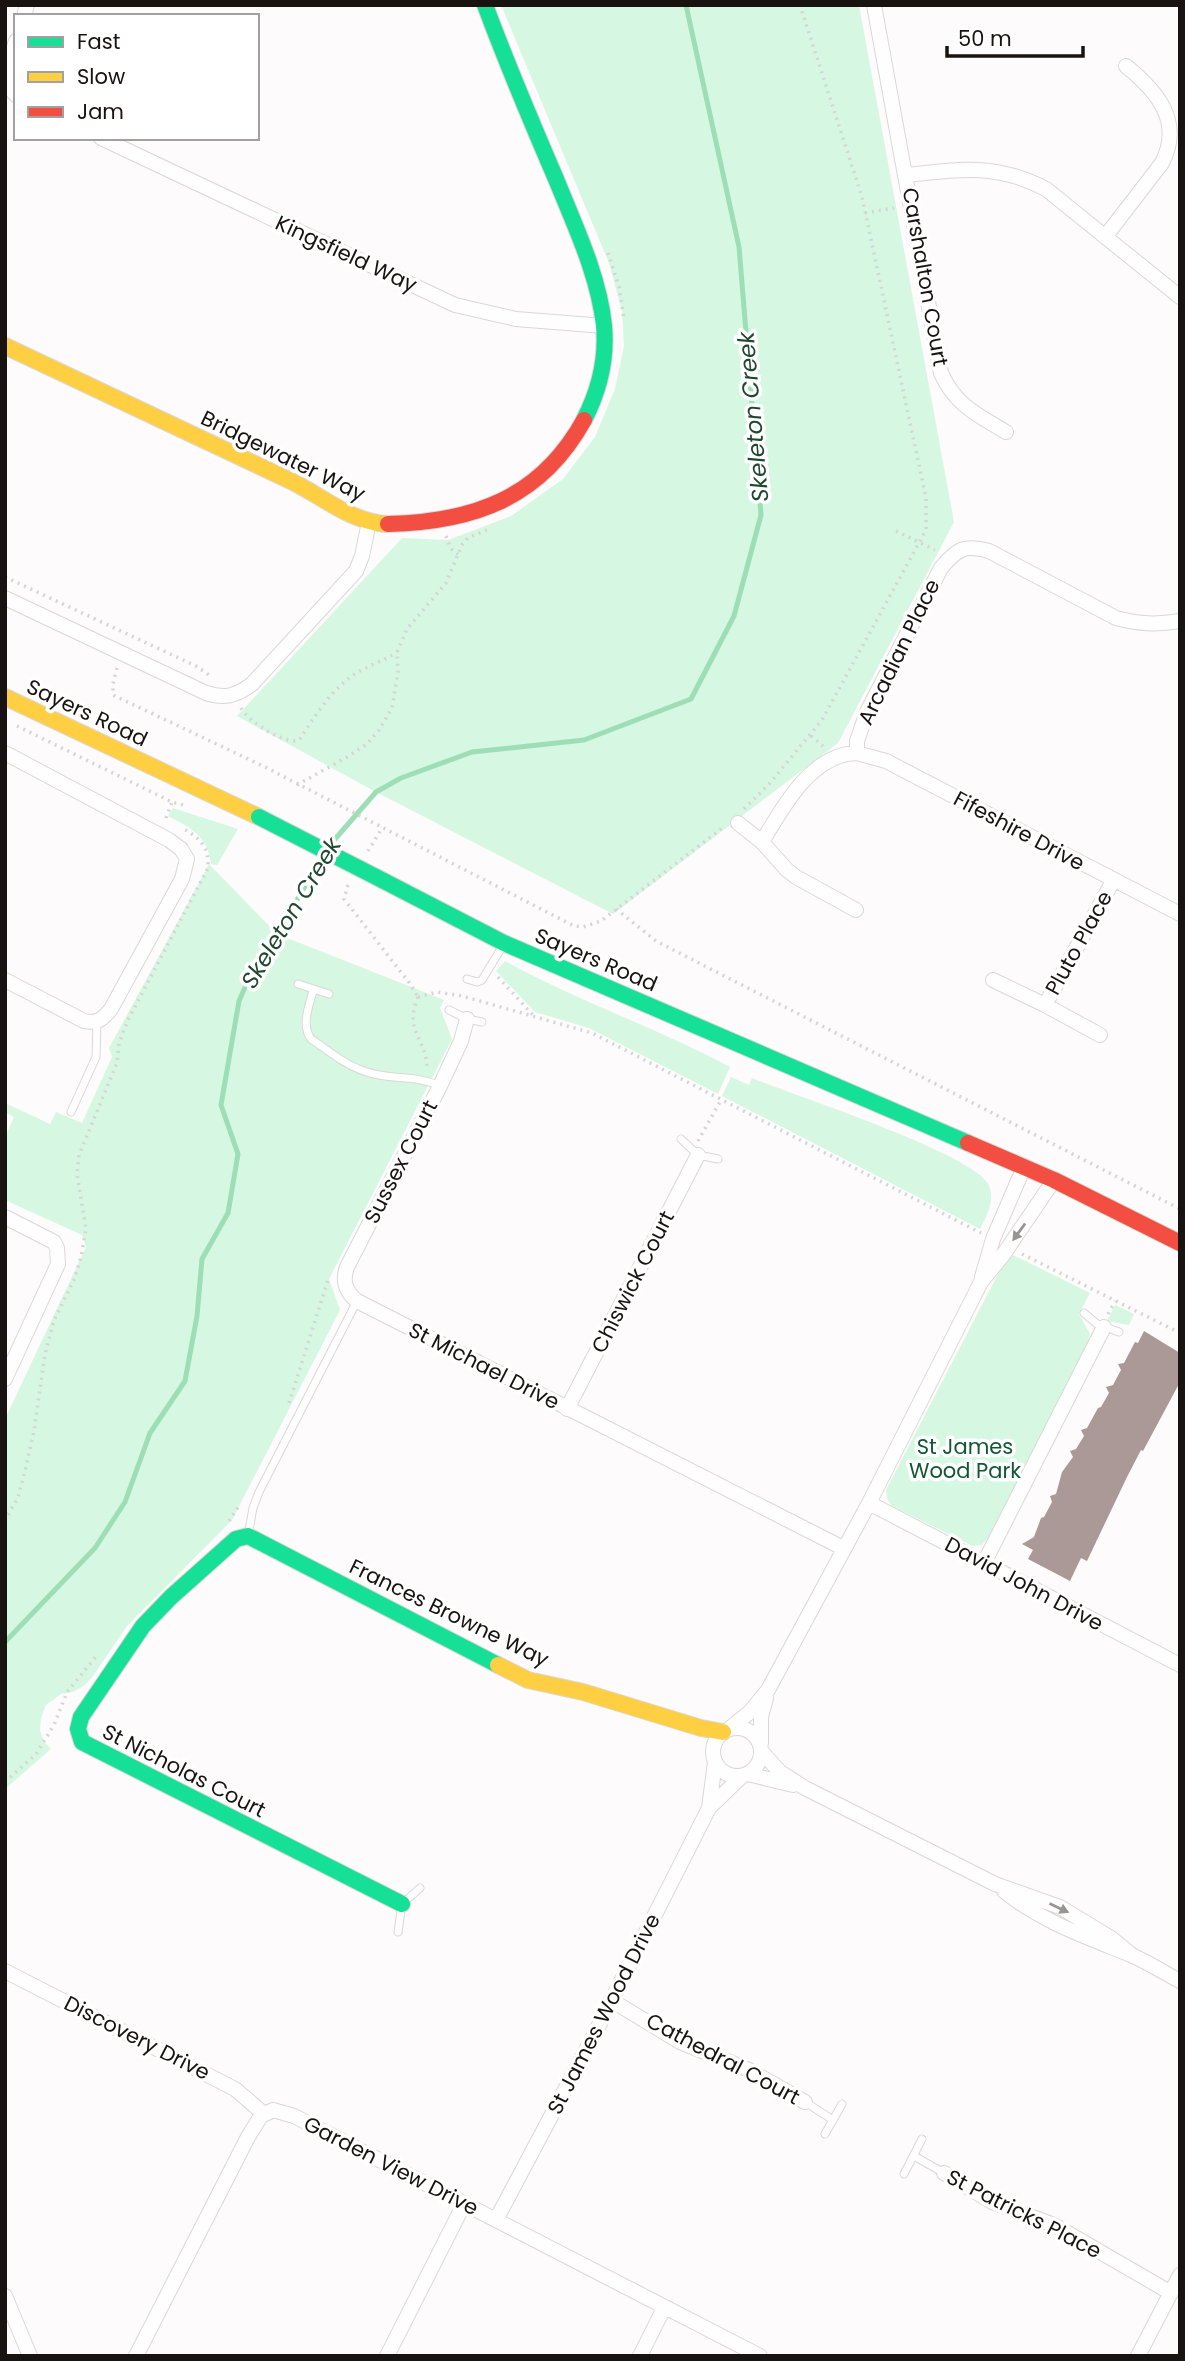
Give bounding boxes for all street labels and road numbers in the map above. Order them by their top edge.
street label: Carshalton Court [896,185,955,368]
street label: Kingsfield Way [271,208,422,299]
street label: Bridgewater Way [196,403,370,508]
street label: Arcadian Place [851,574,946,730]
street label: Sayers Road [22,672,152,753]
street label: Fifeshire Drive [949,784,1090,877]
street label: Pluto Place [1038,886,1119,1000]
street label: Sayers Road [531,921,662,998]
street label: Sussex Court [357,1095,444,1228]
street label: Chiswick Court [584,1206,681,1358]
street label: St Michael Drive [404,1315,565,1416]
street label: David John Drive [940,1530,1109,1638]
street label: Frances Browne Way [345,1552,554,1674]
street label: St Nicholas Court [98,1717,271,1824]
street label: St James Wood Drive [540,1908,667,2119]
street label: Discovery Drive [59,1988,215,2087]
street label: Cathedral Court [641,2006,805,2111]
street label: Garden View Drive [299,2109,484,2222]
street label: St Patricks Place [942,2162,1107,2265]

